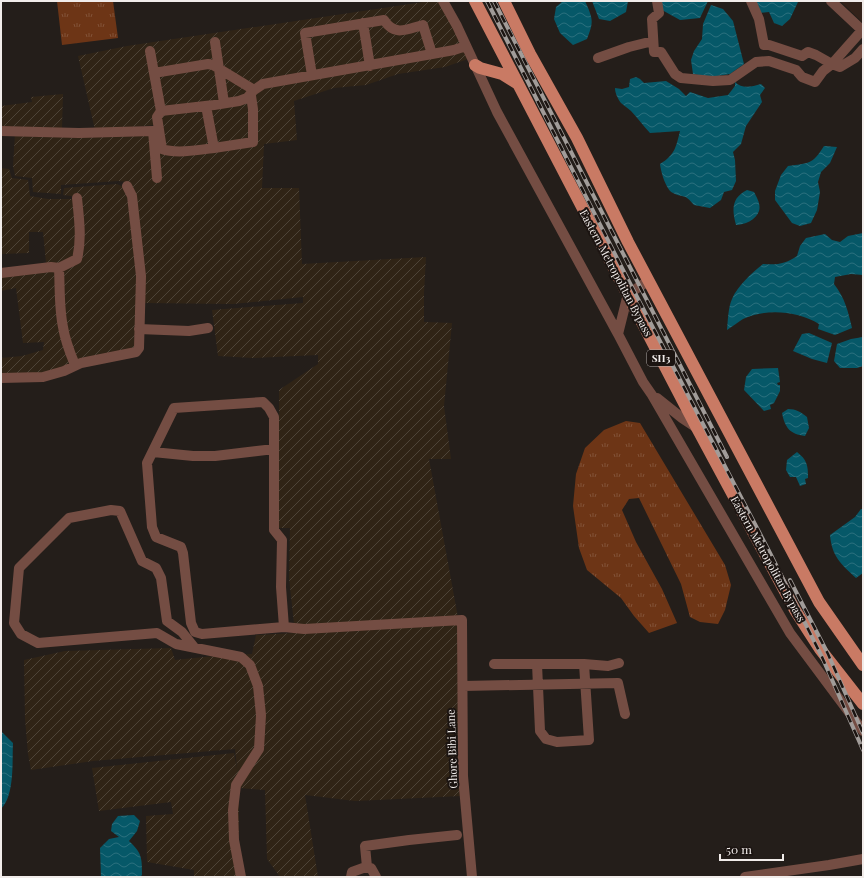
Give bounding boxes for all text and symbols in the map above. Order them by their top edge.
street label: Eastern Metropolitan Bypass [577,207,656,339]
road number: SH3 [647,350,675,366]
street label: Eastern Metropolitan Bypass [728,493,809,624]
street label: Ghore Bibi Lane [443,709,460,789]
scale bar [720,836,783,862]
text: 50 m [726,841,752,857]

